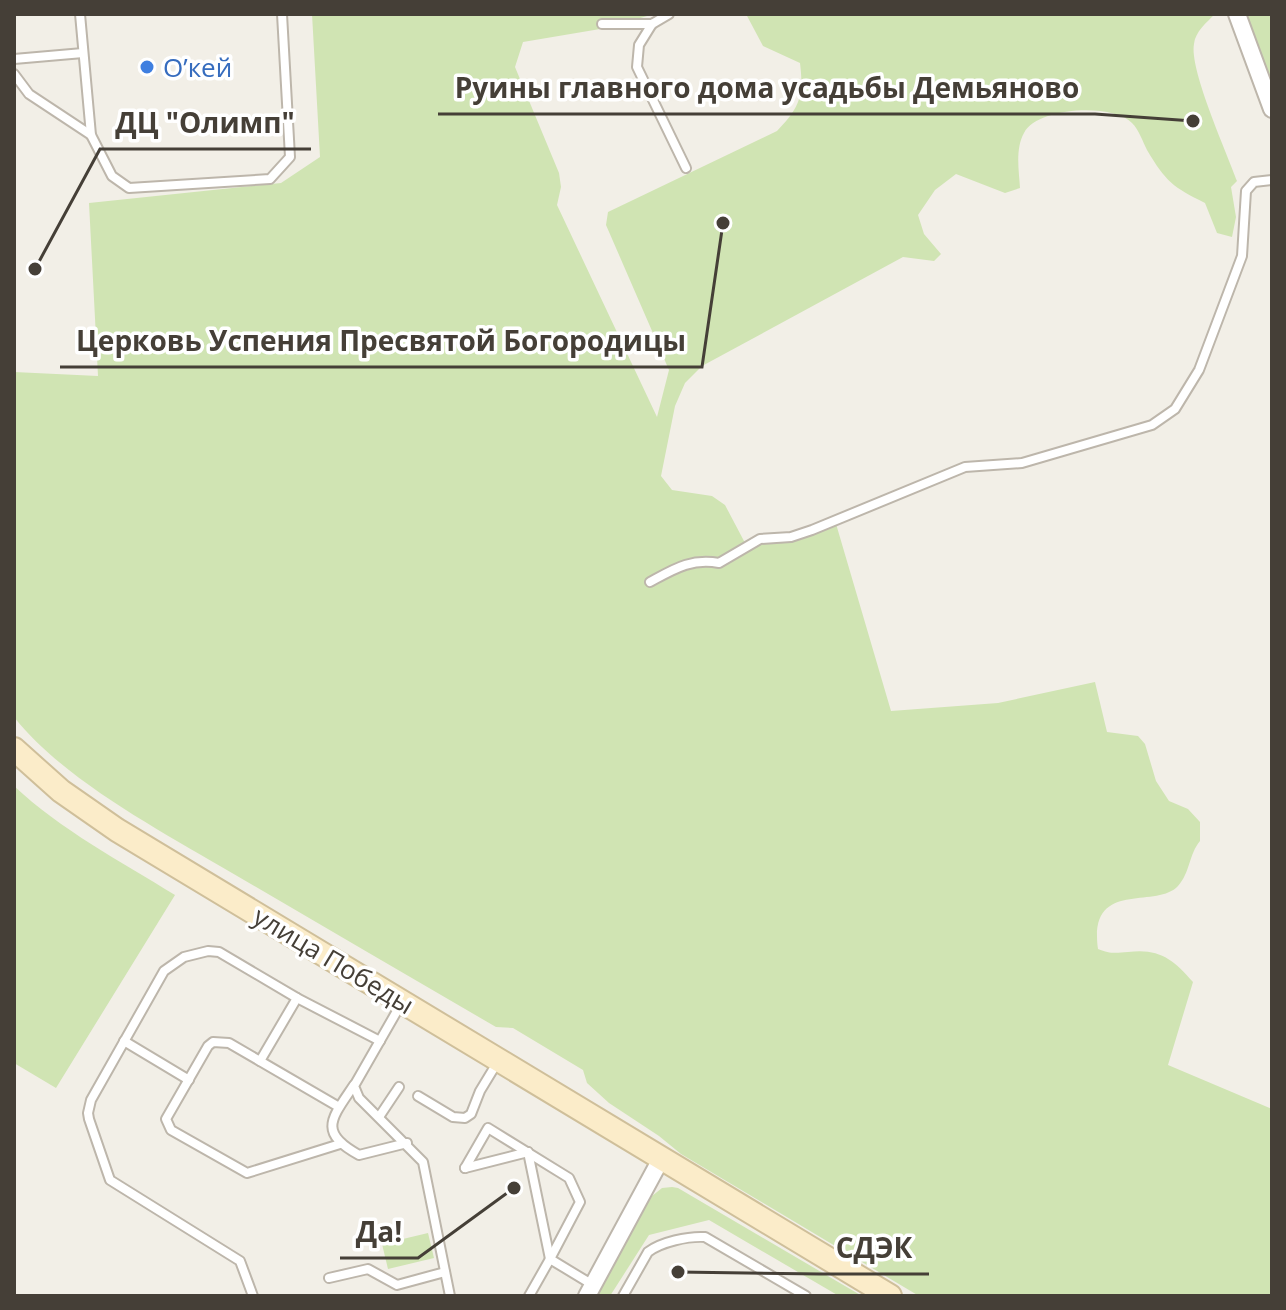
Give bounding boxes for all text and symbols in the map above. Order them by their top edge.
place label: О’кей [163,49,232,85]
marker: О’кей [138,58,156,76]
callout: Руины главного дома усадьбы Демьяново [438,62,1095,114]
text: Руины главного дома усадьбы Демьяново [455,68,1079,106]
callout: ДЦ "Олимп" [100,97,311,149]
text: ДЦ "Олимп" [115,103,295,141]
callout: Церковь Успения Пресвятой Богородицы [60,315,702,367]
text: Церковь Успения Пресвятой Богородицы [76,321,686,359]
street label: улица Победы [247,898,421,1022]
callout: Да! [340,1206,418,1258]
text: Да! [356,1212,402,1250]
callout: СДЭК [820,1222,929,1274]
text: СДЭК [836,1228,912,1266]

